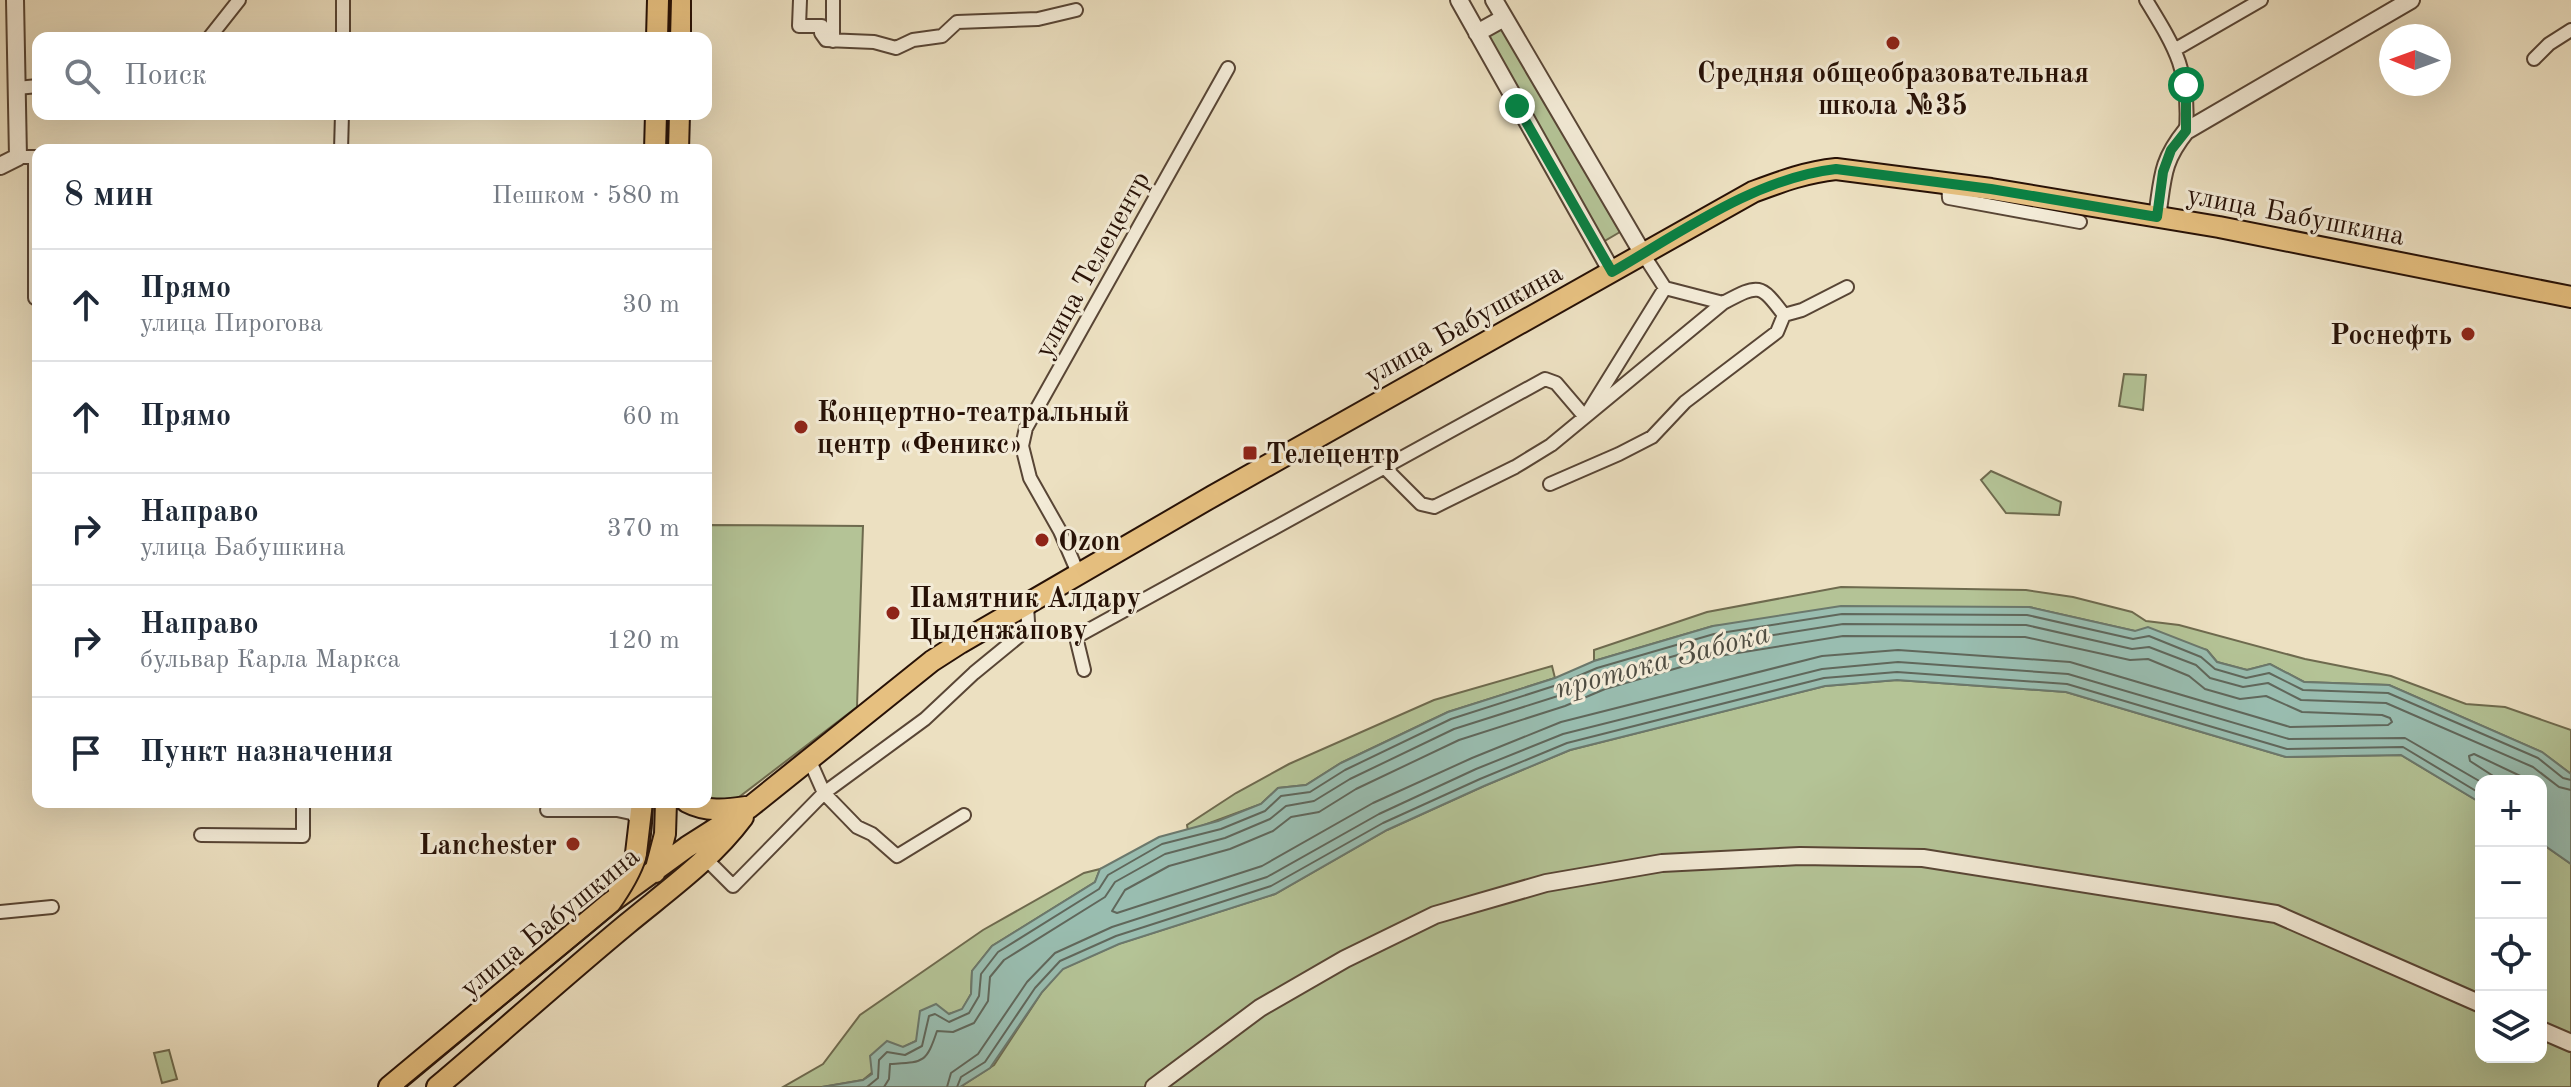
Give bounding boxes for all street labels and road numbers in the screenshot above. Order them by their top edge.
street label: улица Телецентр [1031,167,1156,364]
street label: улица Бабушкина [2184,182,2407,252]
street label: улица Бабушкина [1361,260,1568,392]
street label: улица Бабушкина [456,843,646,1004]

